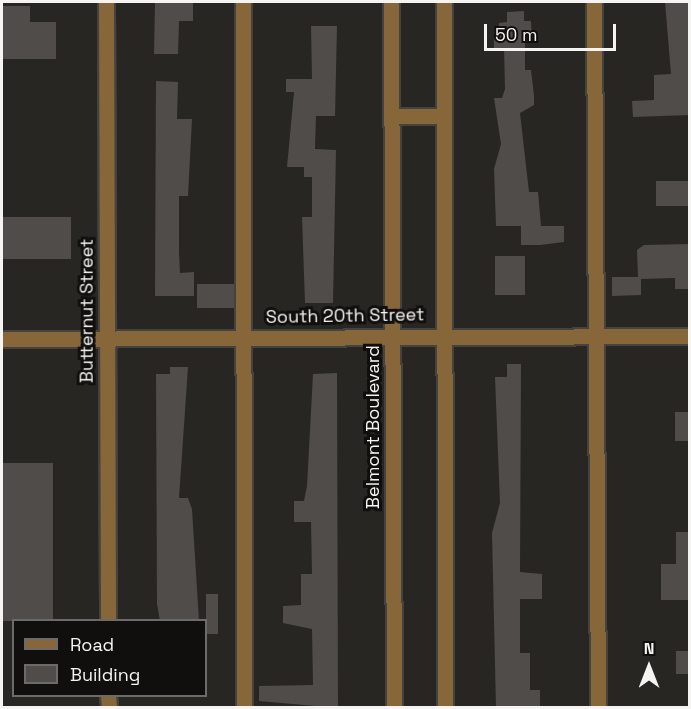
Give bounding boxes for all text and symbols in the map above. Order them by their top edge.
scale bar [487,12,619,50]
text: 50 m [495,23,537,46]
street label: Butternut Street [76,239,98,383]
street label: South 20th Street [266,304,424,328]
street label: Belmont Boulevard [362,345,384,509]
legend [12,619,207,697]
text: Road [70,633,114,656]
north arrow [619,637,679,697]
text: N [644,638,654,659]
text: Building [70,663,140,686]

